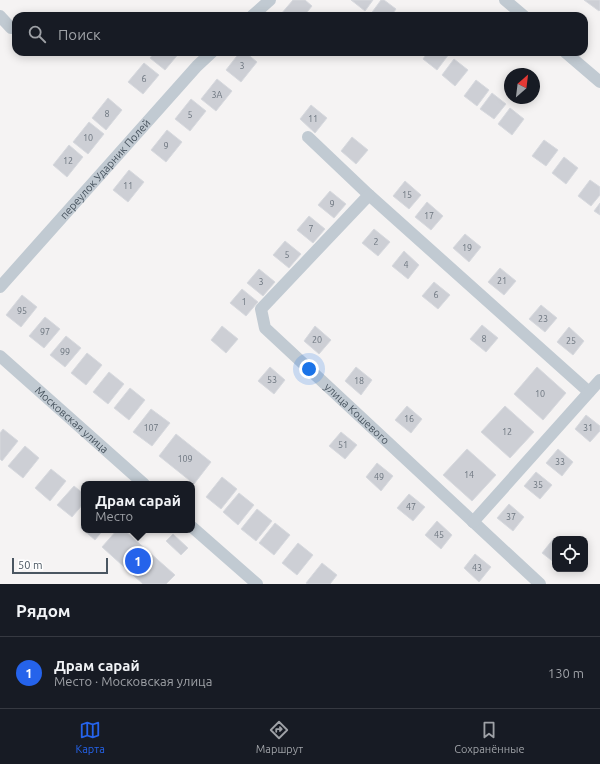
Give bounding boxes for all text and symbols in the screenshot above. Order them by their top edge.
search box [12,12,588,56]
icon: search [26,23,48,45]
text: Поиск [58,26,101,43]
house number: 3 [239,61,245,71]
north arrow [504,68,540,104]
house number: 6 [141,74,147,84]
house number: 3А [212,90,223,100]
house number: 8 [104,109,110,119]
house number: 5 [187,110,193,120]
house number: 11 [308,114,318,124]
street label: переулок Ударник Полей [58,117,153,221]
house number: 10 [83,133,93,143]
house number: 9 [163,141,169,151]
house number: 12 [63,156,73,166]
house number: 11 [123,181,133,191]
house number: 15 [402,190,412,200]
house number: 9 [329,199,335,209]
house number: 17 [424,211,434,221]
house number: 7 [308,224,314,234]
house number: 2 [373,237,379,247]
house number: 19 [462,243,472,253]
house number: 5 [284,250,290,260]
house number: 4 [403,260,409,270]
house number: 21 [497,276,507,286]
house number: 3 [258,277,264,287]
house number: 6 [433,290,439,300]
house number: 1 [241,297,247,307]
house number: 95 [17,306,27,316]
house number: 23 [538,314,548,324]
house number: 97 [40,327,50,337]
house number: 8 [481,334,487,344]
house number: 20 [312,335,322,345]
house number: 25 [566,336,576,346]
house number: 99 [60,347,70,357]
your location [299,359,319,379]
house number: 53 [267,375,277,385]
house number: 18 [354,376,364,386]
street label: улица Кошевого [322,381,392,447]
street label: Московская улица [33,384,111,456]
house number: 10 [535,389,545,399]
house number: 16 [404,414,414,424]
house number: 107 [143,423,159,433]
house number: 31 [583,423,593,433]
house number: 12 [502,427,512,437]
house number: 51 [338,440,348,450]
house number: 109 [177,454,193,464]
house number: 33 [555,457,565,467]
house number: 14 [464,470,474,480]
house number: 49 [374,472,384,482]
house number: 35 [533,480,543,490]
popup [81,481,195,533]
text: Драм сарай [95,492,181,509]
house number: 47 [406,502,416,512]
text: Место [95,509,133,523]
house number: 37 [506,512,516,522]
house number: 45 [434,530,444,540]
map controls [552,536,588,572]
button: locate [552,536,588,572]
pin: 1 [125,546,151,576]
scale bar [12,556,108,575]
text: 50 m [18,559,42,571]
house number: 43 [472,563,482,573]
text: Рядом [16,601,71,620]
text: Драм сарай [54,657,140,674]
text: 1 [25,666,33,680]
text: 130 m [548,666,584,680]
text: Место · Московская улица [54,674,212,688]
tab: Карта [75,719,105,755]
tab: Маршрут [256,719,303,755]
tab: Сохранённые [454,719,524,755]

